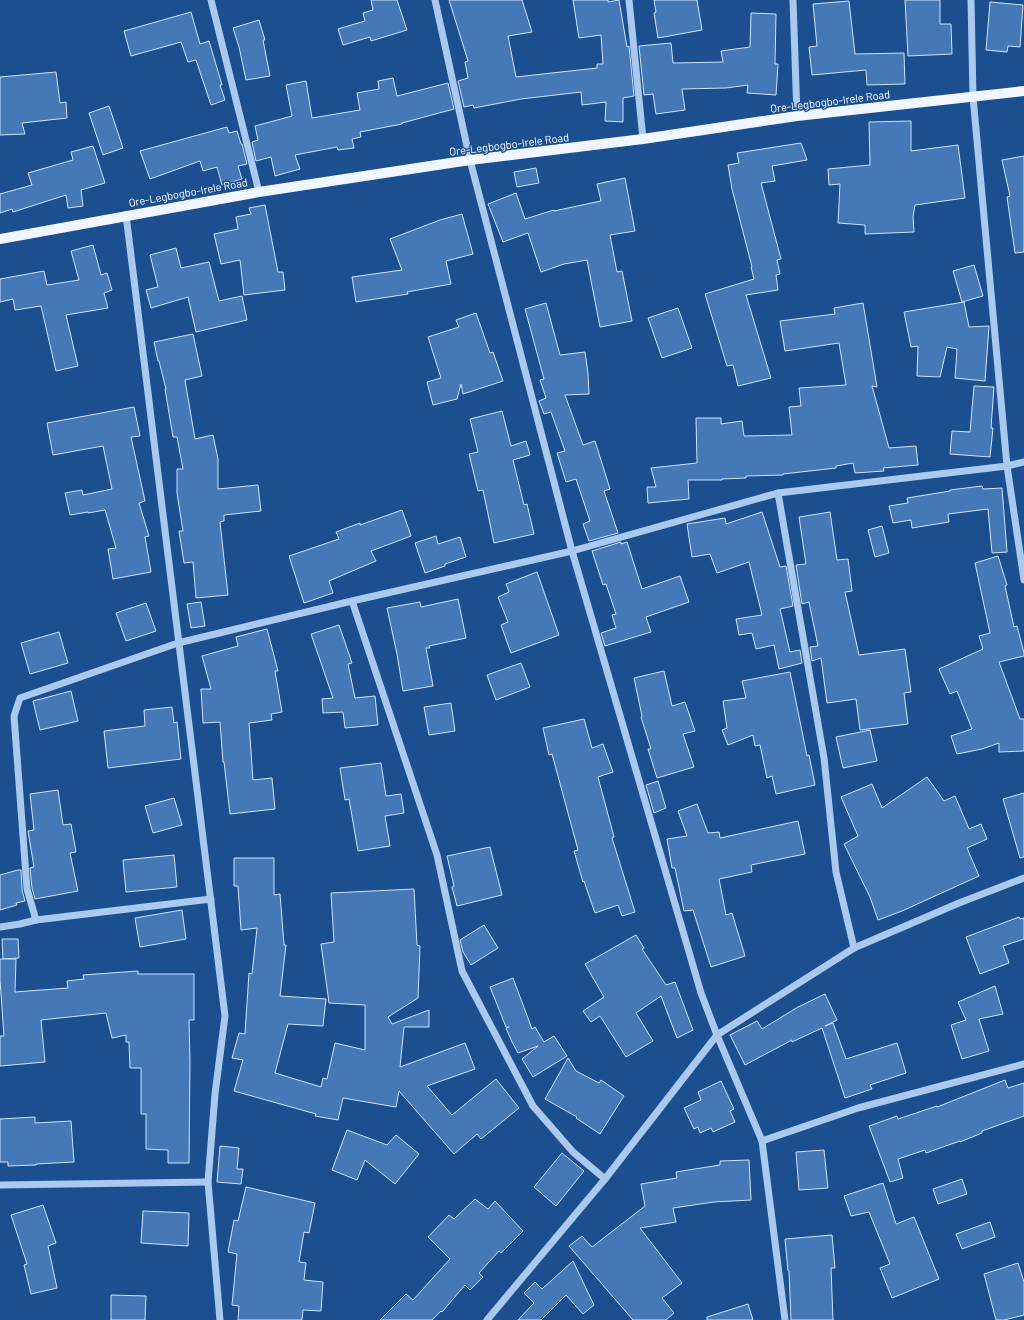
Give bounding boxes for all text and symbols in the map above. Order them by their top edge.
street label: Ore-Legbogbo-Irele Road [769,87,891,115]
street label: Ore-Legbogbo-Irele Road [448,130,570,158]
street label: Ore-Legbogbo-Irele Road [127,175,249,209]

